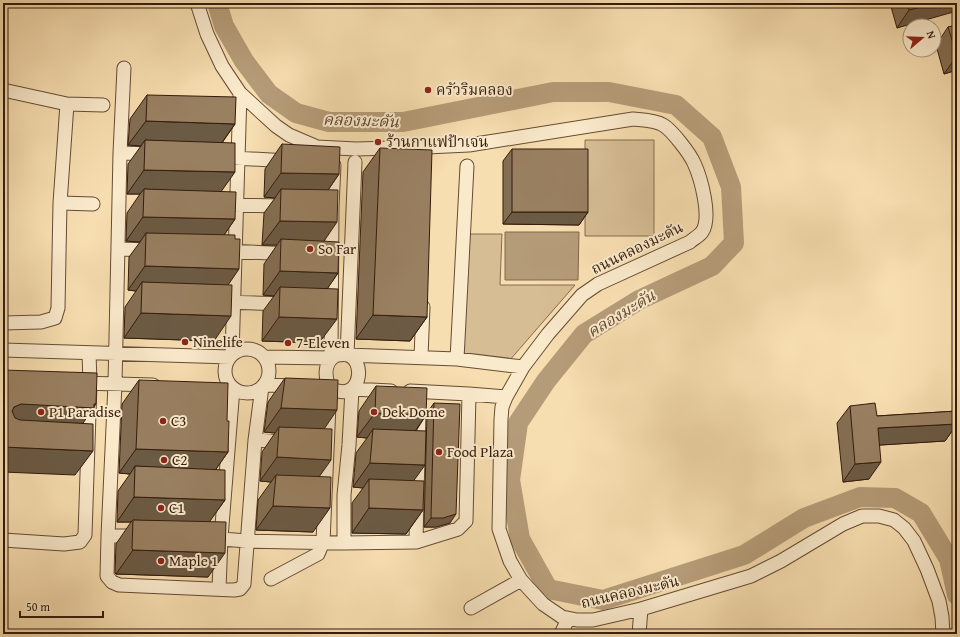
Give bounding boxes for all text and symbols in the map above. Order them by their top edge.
north arrow [902,18,942,58]
text: N [923,29,940,41]
place label: ครัวริมคลอง [436,79,513,100]
marker: ครัวริมคลอง [423,85,433,95]
water label: คลองมะดัน [323,107,400,133]
place label: ร้านกาแฟป้าเจน [386,131,488,152]
marker: ร้านกาแฟป้าเจน [373,137,383,147]
street label: ถนนคลองมะดัน [587,216,686,279]
place label: So Far [318,238,356,259]
marker: So Far [305,244,315,254]
water label: คลองมะดัน [582,283,660,343]
place label: Ninelife [193,331,243,352]
place label: 7-Eleven [296,332,350,353]
marker: Ninelife [180,337,190,347]
marker: 7-Eleven [283,338,293,348]
place label: P1 Paradise [49,401,121,422]
place label: Dek Dome [382,401,445,422]
marker: P1 Paradise [36,407,46,417]
marker: Dek Dome [369,407,379,417]
place label: C3 [171,410,186,431]
marker: C3 [158,416,168,426]
place label: Food Plaza [447,441,513,462]
marker: Food Plaza [434,447,444,457]
place label: C2 [172,449,187,470]
marker: C2 [159,455,169,465]
place label: C1 [169,497,184,518]
marker: C1 [156,503,166,513]
place label: Maple 1 [169,550,218,571]
marker: Maple 1 [156,556,166,566]
street label: ถนนคลองมะดัน [579,570,681,613]
scale bar [20,593,103,619]
text: 50 m [26,598,50,615]

